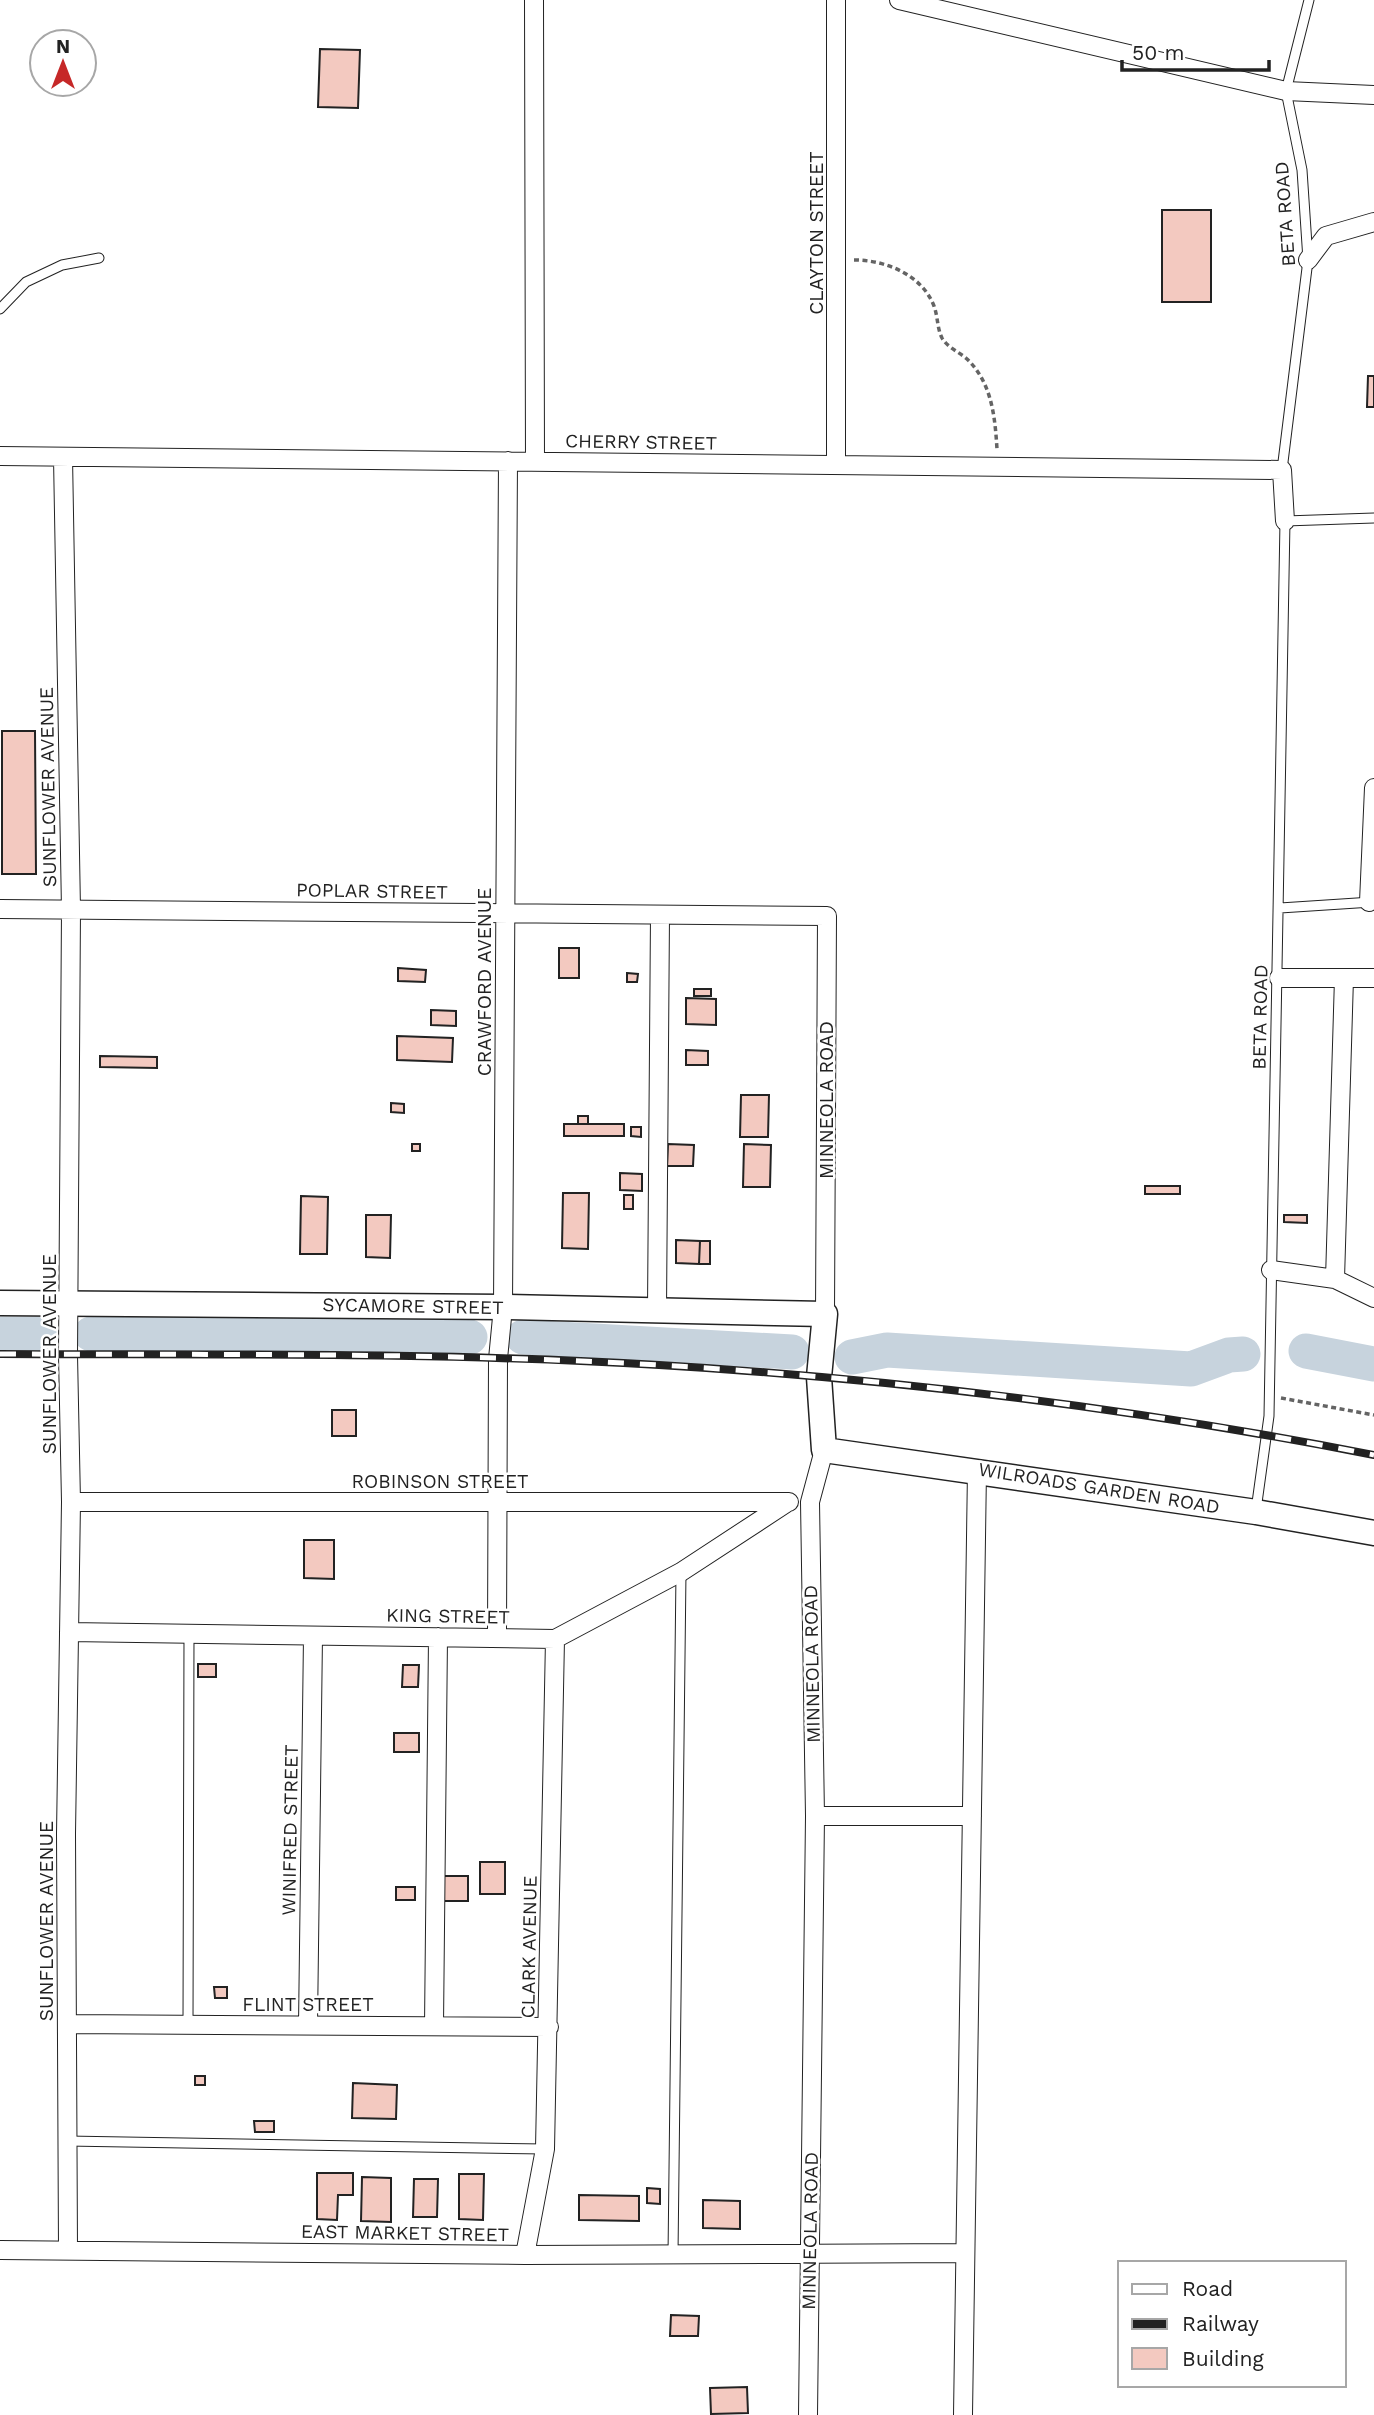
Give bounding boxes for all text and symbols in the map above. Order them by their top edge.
north arrow [28,28,98,98]
scale bar [1122,28,1269,72]
text: N [56,35,70,58]
text: 50 m [1132,40,1184,65]
street label: CLAYTON STREET [805,151,828,315]
street label: BETA ROAD [1270,161,1300,267]
street label: CHERRY STREET [565,429,717,455]
street label: SUNFLOWER AVENUE [35,687,61,887]
street label: POPLAR STREET [296,878,448,904]
street label: CRAWFORD AVENUE [473,888,496,1076]
street label: BETA ROAD [1248,964,1272,1070]
street label: MINNEOLA ROAD [815,1021,838,1179]
street label: SUNFLOWER AVENUE [38,1254,61,1454]
street label: SYCAMORE STREET [322,1293,504,1319]
street label: WILROADS GARDEN ROAD [977,1458,1221,1518]
street label: ROBINSON STREET [352,1470,528,1493]
street label: MINNEOLA ROAD [799,1585,825,1743]
street label: KING STREET [386,1603,510,1629]
street label: WINIFRED STREET [277,1744,303,1916]
street label: SUNFLOWER AVENUE [35,1821,58,2021]
street label: CLARK AVENUE [516,1875,542,2019]
street label: FLINT STREET [242,1993,374,2016]
street label: MINNEOLA ROAD [797,2152,823,2310]
street label: EAST MARKET STREET [301,2220,509,2246]
legend [1118,2261,1346,2387]
text: Road [1182,2276,1233,2301]
text: Railway [1182,2311,1259,2336]
text: Building [1182,2346,1264,2371]

